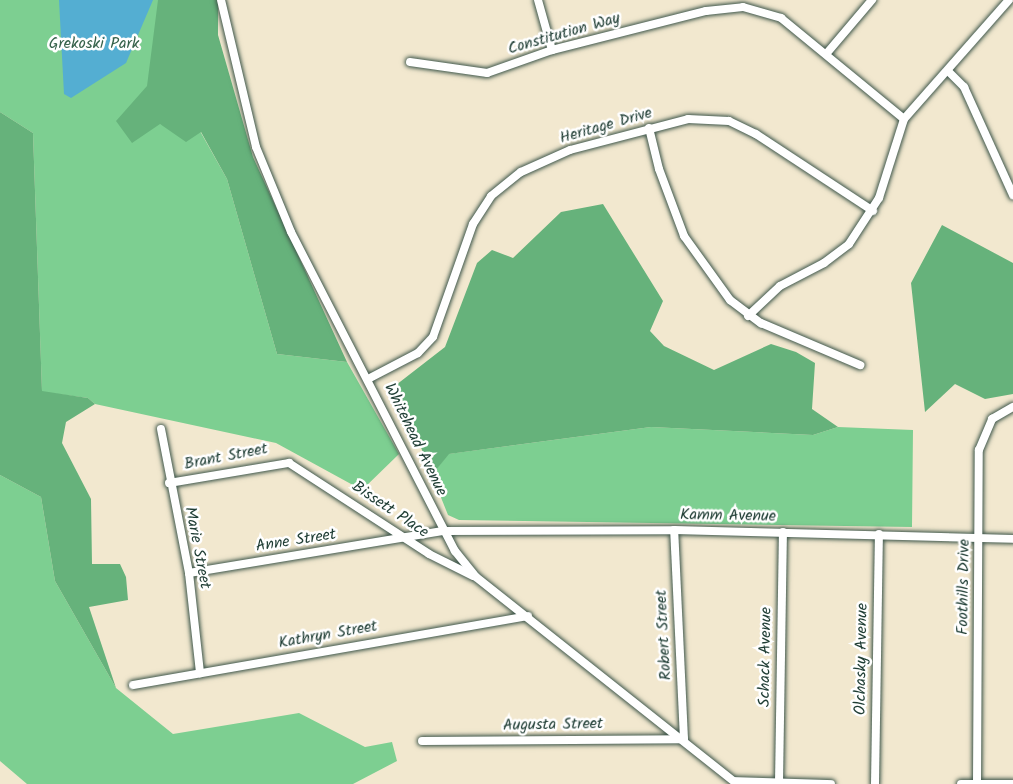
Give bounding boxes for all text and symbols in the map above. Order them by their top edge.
street label: Constitution Way [506,9,622,59]
park label: Grekoski Park [49,34,139,54]
street label: Heritage Drive [558,104,654,148]
street label: Whitehead Avenue [379,380,451,500]
street label: Brant Street [183,439,269,475]
street label: Bissett Place [348,477,432,543]
street label: Marie Street [180,505,214,591]
street label: Kamm Avenue [680,506,776,526]
street label: Anne Street [255,525,337,557]
street label: Foothills Drive [954,539,974,635]
street label: Robert Street [652,589,676,681]
street label: Olchasky Avenue [851,603,873,715]
street label: Schack Avenue [756,607,776,707]
street label: Kathryn Street [277,617,379,653]
street label: Augusta Street [503,715,603,735]

